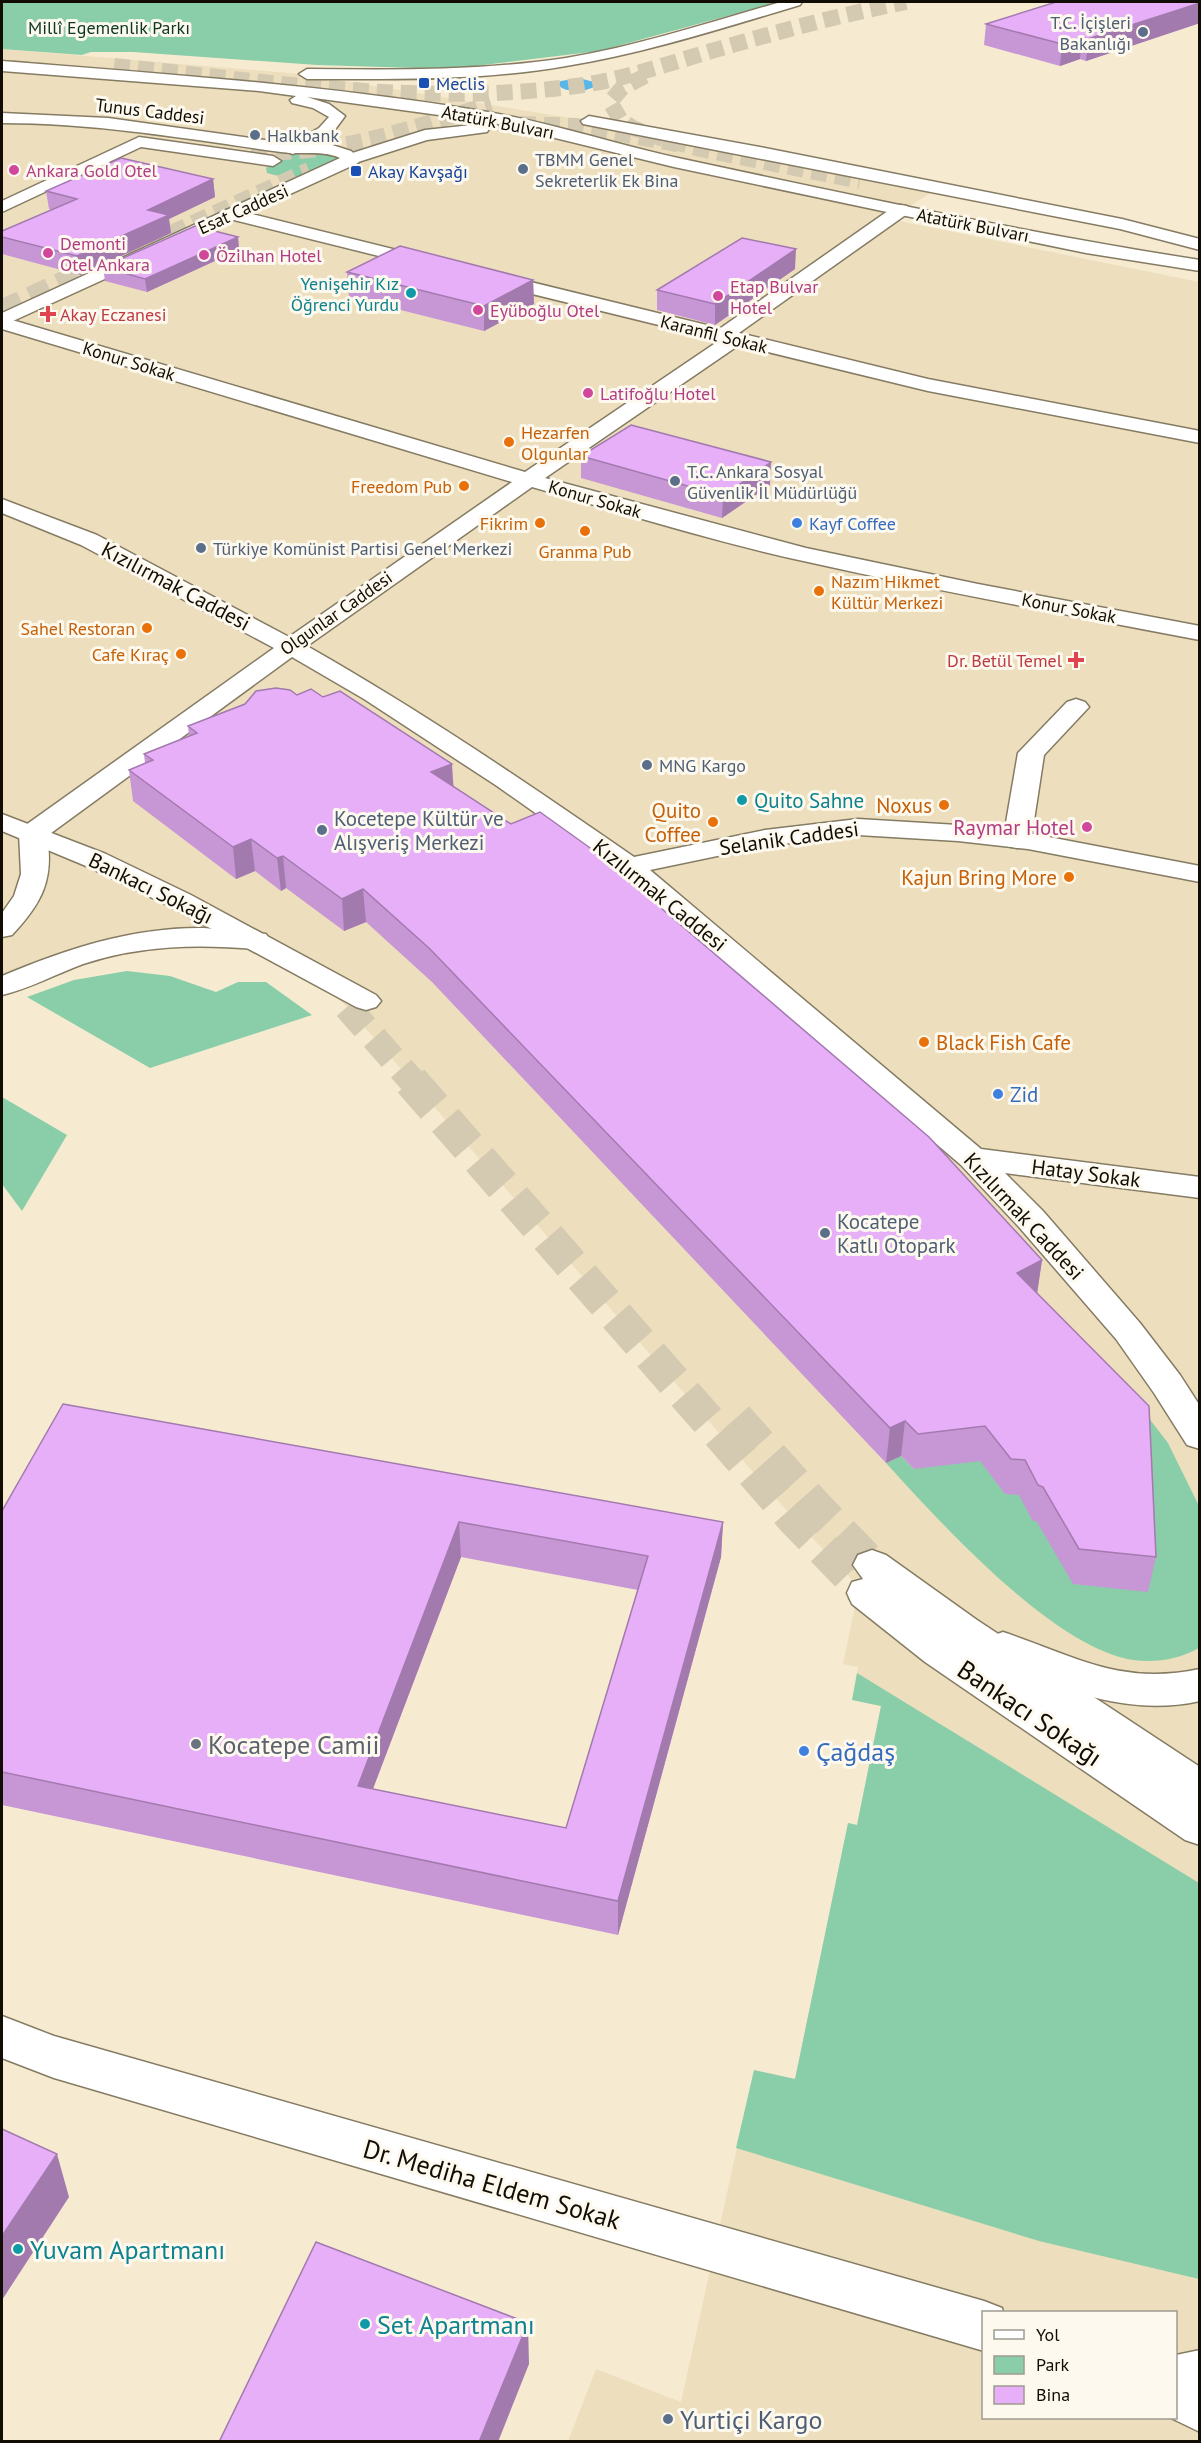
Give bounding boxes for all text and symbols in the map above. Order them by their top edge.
place label: T.C. İçişleri Bakanlığı [1050,11,1131,55]
park label: Millî Egemenlik Parkı [28,16,190,39]
marker: T.C. İçişleri Bakanlığı [1136,25,1150,39]
place label: Meclis [436,72,485,95]
marker: Meclis [417,76,431,90]
street label: Tunus Caddesi [94,93,206,129]
street label: Atatürk Bulvarı [440,100,556,144]
place label: Halkbank [267,124,339,147]
marker: Halkbank [248,128,262,142]
place label: TBMM Genel Sekreterlik Ek Bina [535,148,678,192]
place label: Ankara Gold Otel [26,159,158,182]
place label: Akay Kavşağı [368,160,468,183]
marker: TBMM Genel Sekreterlik Ek Bina [516,162,530,176]
marker: Ankara Gold Otel [7,163,21,177]
marker: Akay Kavşağı [349,164,363,178]
street label: Esat Caddesi [194,179,292,239]
street label: Atatürk Bulvarı [915,203,1031,247]
place label: Demonti Otel Ankara [60,232,150,276]
place label: Özilhan Hotel [216,244,322,267]
marker: Demonti Otel Ankara [41,246,55,260]
marker: Özilhan Hotel [197,248,211,262]
place label: Yenişehir Kız Öğrenci Yurdu [291,272,399,316]
place label: Etap Bulvar Hotel [730,275,818,319]
marker: Yenişehir Kız Öğrenci Yurdu [404,286,418,300]
marker: Etap Bulvar Hotel [711,289,725,303]
place label: Eyüboğlu Otel [490,299,600,322]
place label: Akay Eczanesi [60,303,166,326]
marker: Eyüboğlu Otel [471,303,485,317]
marker: Akay Eczanesi [41,307,55,321]
street label: Karanfil Sokak [658,310,770,358]
street label: Konur Sokak [80,336,178,386]
place label: Latifoğlu Hotel [600,382,716,405]
marker: Latifoğlu Hotel [581,386,595,400]
place label: Hezarfen Olgunlar [521,421,590,465]
marker: Hezarfen Olgunlar [502,435,516,449]
place label: T.C. Ankara Sosyal Güvenlik İl Müdürlüğü [687,460,857,504]
marker: T.C. Ankara Sosyal Güvenlik İl Müdürlüğü [668,474,682,488]
place label: Freedom Pub [351,475,452,498]
street label: Konur Sokak [546,475,644,523]
marker: Freedom Pub [457,479,471,493]
place label: Fikrim [480,512,528,535]
place label: Kayf Coffee [809,512,896,535]
marker: Fikrim [533,516,547,530]
marker: Kayf Coffee [790,516,804,530]
marker: Granma Pub [578,524,592,538]
street label: Kızılırmak Caddesi [97,535,255,637]
place label: Türkiye Komünist Partisi Genel Merkezi [213,537,512,560]
place label: Granma Pub [538,540,632,563]
marker: Türkiye Komünist Partisi Genel Merkezi [194,541,208,555]
street label: Olgunlar Caddesi [275,566,397,660]
place label: Nazım Hikmet Kültür Merkezi [831,570,943,614]
marker: Nazım Hikmet Kültür Merkezi [812,584,826,598]
street label: Konur Sokak [1020,588,1118,628]
place label: Sahel Restoran [20,617,135,640]
marker: Sahel Restoran [140,621,154,635]
place label: Cafe Kıraç [92,643,169,666]
marker: Cafe Kıraç [174,647,188,661]
place label: Dr. Betül Temel [947,649,1063,672]
marker: Dr. Betül Temel [1067,651,1085,669]
place label: MNG Kargo [659,754,746,777]
marker: MNG Kargo [640,758,654,772]
place label: Quito Sahne [754,787,864,814]
place label: Noxus [876,792,932,819]
marker: Quito Sahne [735,793,749,807]
place label: Quito Coffee [644,797,701,848]
marker: Noxus [937,798,951,812]
place label: Kocetepe Kültür ve Alışveriş Merkezi [334,805,504,856]
place label: Raymar Hotel [953,814,1075,841]
marker: Quito Coffee [706,815,720,829]
street label: Selanik Caddesi [718,815,860,861]
marker: Raymar Hotel [1080,820,1094,834]
marker: Kocetepe Kültür ve Alışveriş Merkezi [315,823,329,837]
street label: Kızılırmak Caddesi [588,833,732,957]
street label: Bankacı Sokağı [84,846,218,930]
place label: Kajun Bring More [901,864,1057,891]
marker: Kajun Bring More [1062,870,1076,884]
place label: Black Fish Cafe [936,1029,1071,1056]
marker: Black Fish Cafe [917,1035,931,1049]
place label: Zid [1010,1081,1038,1108]
marker: Zid [991,1087,1005,1101]
street label: Kızılırmak Caddesi [958,1147,1090,1285]
street label: Hatay Sokak [1030,1153,1142,1193]
place label: Kocatepe Katlı Otopark [837,1208,956,1259]
marker: Kocatepe Katlı Otopark [818,1226,832,1240]
street label: Bankacı Sokağı [951,1653,1109,1773]
place label: Kocatepe Camii [208,1728,379,1761]
place label: Çağdaş [816,1735,895,1768]
marker: Kocatepe Camii [189,1737,203,1751]
marker: Çağdaş [797,1744,811,1758]
street label: Dr. Mediha Eldem Sokak [360,2131,625,2237]
place label: Yuvam Apartmanı [30,2233,225,2266]
marker: Yuvam Apartmanı [11,2242,25,2256]
place label: Set Apartmanı [377,2308,535,2341]
legend [982,2311,1177,2419]
marker: Set Apartmanı [358,2317,372,2331]
text: Yol [1036,2323,1060,2346]
text: Park [1036,2353,1069,2376]
text: Bina [1036,2383,1070,2406]
place label: Yurtiçi Kargo [680,2403,822,2436]
marker: Yurtiçi Kargo [661,2412,675,2426]

